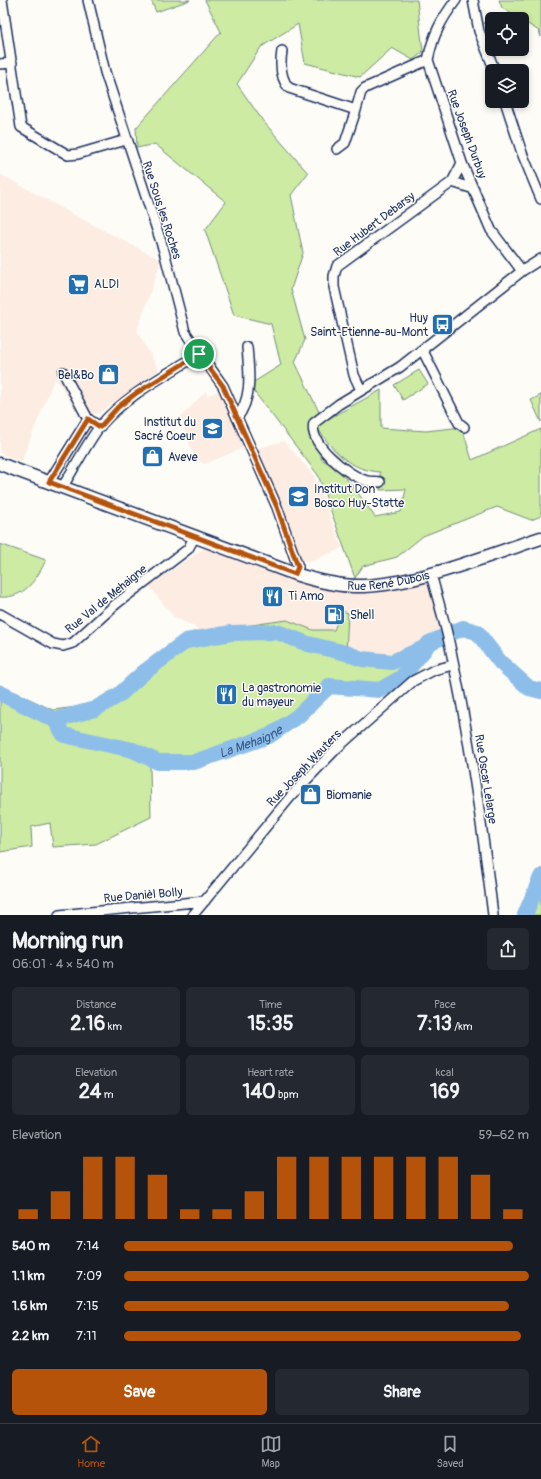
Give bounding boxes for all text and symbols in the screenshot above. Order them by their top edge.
map controls [485,12,529,108]
button: locate [485,12,529,56]
button: layers [485,64,529,108]
street label: Rue Joseph Durbuy [443,88,490,181]
street label: Rue Sous les Roches [139,159,185,262]
street label: Rue Hubert Debarsy [331,189,418,260]
supermarket icon: ALDI [66,271,92,297]
place label: ALDI [94,277,119,292]
place label: Huy Saint-Etienne-au-Mont [310,311,428,340]
bus stop icon: Huy Saint-Etienne-au-Mont [430,312,456,338]
pin [182,337,216,371]
icon: arrive [188,343,210,365]
shop icon: Bel&Bo [96,362,122,388]
place label: Bel&Bo [58,368,95,383]
place label: Institut du Sacré Coeur [134,415,197,444]
school or university icon: Institut du Sacré Coeur [199,416,225,442]
shop icon: Aveve [139,444,165,470]
place label: Aveve [168,450,198,465]
place label: Institut Don Bosco Huy-Statte [314,482,404,511]
school or university icon: Institut Don Bosco Huy-Statte [286,483,312,509]
street label: Rue Val de Mehaigne [62,562,150,637]
street label: Rue René Dubois [347,568,432,594]
restaurant icon: Ti Amo [259,583,285,609]
place label: Ti Amo [288,589,325,604]
fuel station icon: Shell [321,602,347,628]
place label: Shell [350,608,374,623]
place label: La gastronomie du mayeur [242,681,321,710]
restaurant icon: La gastronomie du mayeur [213,682,239,708]
water label: La Mehaigne [217,721,287,762]
street label: Rue Joseph Wauters [264,726,345,810]
street label: Rue Oscar Lelarge [471,733,500,825]
shop icon: Biomanie [297,782,323,808]
place label: Biomanie [326,788,372,803]
street label: Rue Danièl Bolly [103,885,183,906]
text: Morning run [12,927,123,955]
button: share [487,928,529,970]
text: 06:01 · 4 × 540 m [12,956,114,972]
text: Distance [76,998,116,1011]
text: Time [259,998,282,1011]
text: Pace [434,998,456,1011]
text: 2.16 [70,1011,105,1036]
text: 15:35 [247,1011,293,1036]
text: 7:13 [417,1011,452,1036]
text: km [105,1020,122,1033]
text: /km [452,1020,473,1033]
text: Elevation [75,1066,117,1079]
text: Heart rate [247,1066,294,1079]
text: kcal [436,1066,454,1079]
text: 24 [79,1079,101,1104]
text: 140 [243,1079,276,1104]
text: 169 [430,1079,460,1104]
text: m [101,1088,114,1101]
text: bpm [276,1088,298,1101]
text: Elevation [12,1127,62,1143]
text: 59–62 m [478,1127,529,1143]
text: 540 m [12,1238,50,1254]
text: 7:14 [76,1238,99,1254]
text: 1.1 km [12,1268,45,1284]
text: 7:09 [76,1268,102,1284]
text: 1.6 km [12,1298,47,1314]
text: 7:15 [76,1298,98,1314]
text: 2.2 km [12,1328,49,1344]
text: 7:11 [76,1328,97,1344]
button: Save [12,1369,267,1415]
button: Share [275,1369,529,1415]
tab: Home [77,1433,105,1470]
tab: Map [260,1433,282,1470]
tab: Saved [436,1433,464,1470]

